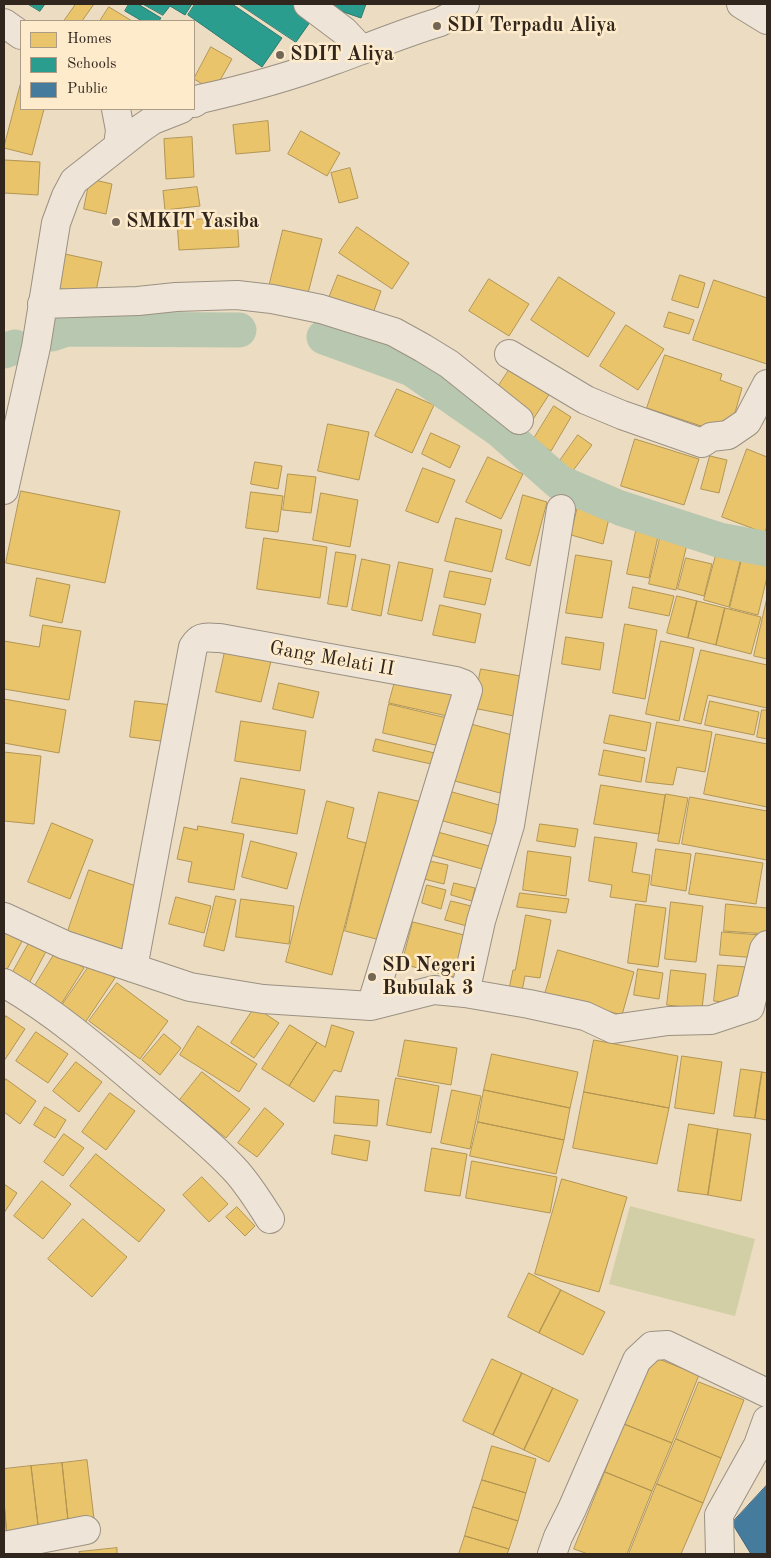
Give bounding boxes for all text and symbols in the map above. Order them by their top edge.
place label: SDI Terpadu Aliya [447,14,616,38]
legend [20,20,195,110]
marker: SDI Terpadu Aliya [431,20,443,32]
text: Homes [67,32,112,47]
place label: SDIT Aliya [290,43,394,67]
marker: SDIT Aliya [274,49,286,61]
text: Schools [67,57,116,72]
text: Public [67,82,108,97]
place label: SMKIT Yasiba [126,210,259,234]
marker: SMKIT Yasiba [110,216,122,228]
street label: Gang Melati II [268,636,396,682]
place label: SD Negeri Bubulak 3 [382,954,476,1001]
marker: SD Negeri Bubulak 3 [366,971,378,983]

